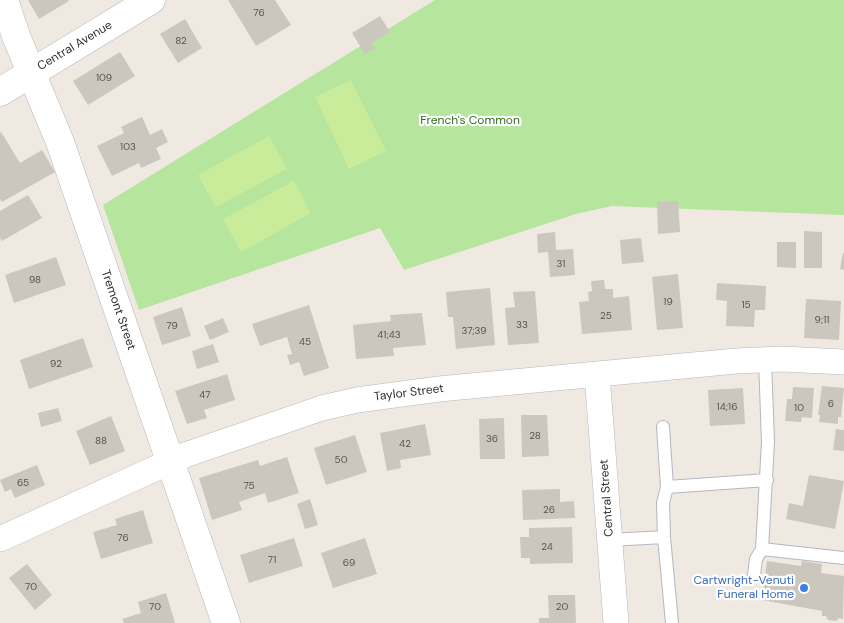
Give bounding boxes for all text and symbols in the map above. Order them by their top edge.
house number: 76 [253,7,265,19]
street label: Central Avenue [35,18,115,74]
house number: 82 [175,35,187,47]
house number: 109 [96,72,112,84]
park label: French's Common [420,114,520,128]
house number: 103 [120,141,136,153]
house number: 31 [557,258,565,270]
street label: Tremont Street [98,268,138,352]
house number: 98 [29,274,41,286]
house number: 19 [663,296,673,308]
house number: 15 [741,299,751,311]
house number: 25 [600,310,612,322]
house number: 9;11 [815,314,829,326]
house number: 33 [516,319,528,331]
house number: 79 [166,320,178,332]
house number: 37;39 [462,325,486,337]
house number: 41;43 [377,329,401,341]
house number: 45 [299,336,311,348]
house number: 92 [50,358,62,370]
street label: Taylor Street [373,382,445,404]
house number: 47 [199,389,211,401]
house number: 6 [828,398,834,410]
house number: 14;16 [717,401,737,413]
house number: 10 [794,402,804,414]
house number: 28 [529,430,541,442]
house number: 36 [486,433,498,445]
house number: 88 [95,435,107,447]
house number: 42 [399,438,411,450]
house number: 50 [335,454,347,466]
street label: Central Street [597,459,617,537]
house number: 65 [17,477,29,489]
house number: 75 [243,480,255,492]
house number: 26 [543,504,555,516]
house number: 76 [117,532,129,544]
house number: 24 [541,541,553,553]
house number: 71 [268,554,276,566]
house number: 69 [343,557,355,569]
place label: Cartwright-Venuti Funeral Home [694,574,794,602]
house number: 70 [25,581,37,593]
marker: Cartwright-Venuti Funeral Home [798,582,810,594]
house number: 70 [149,601,161,613]
house number: 20 [556,601,568,613]

